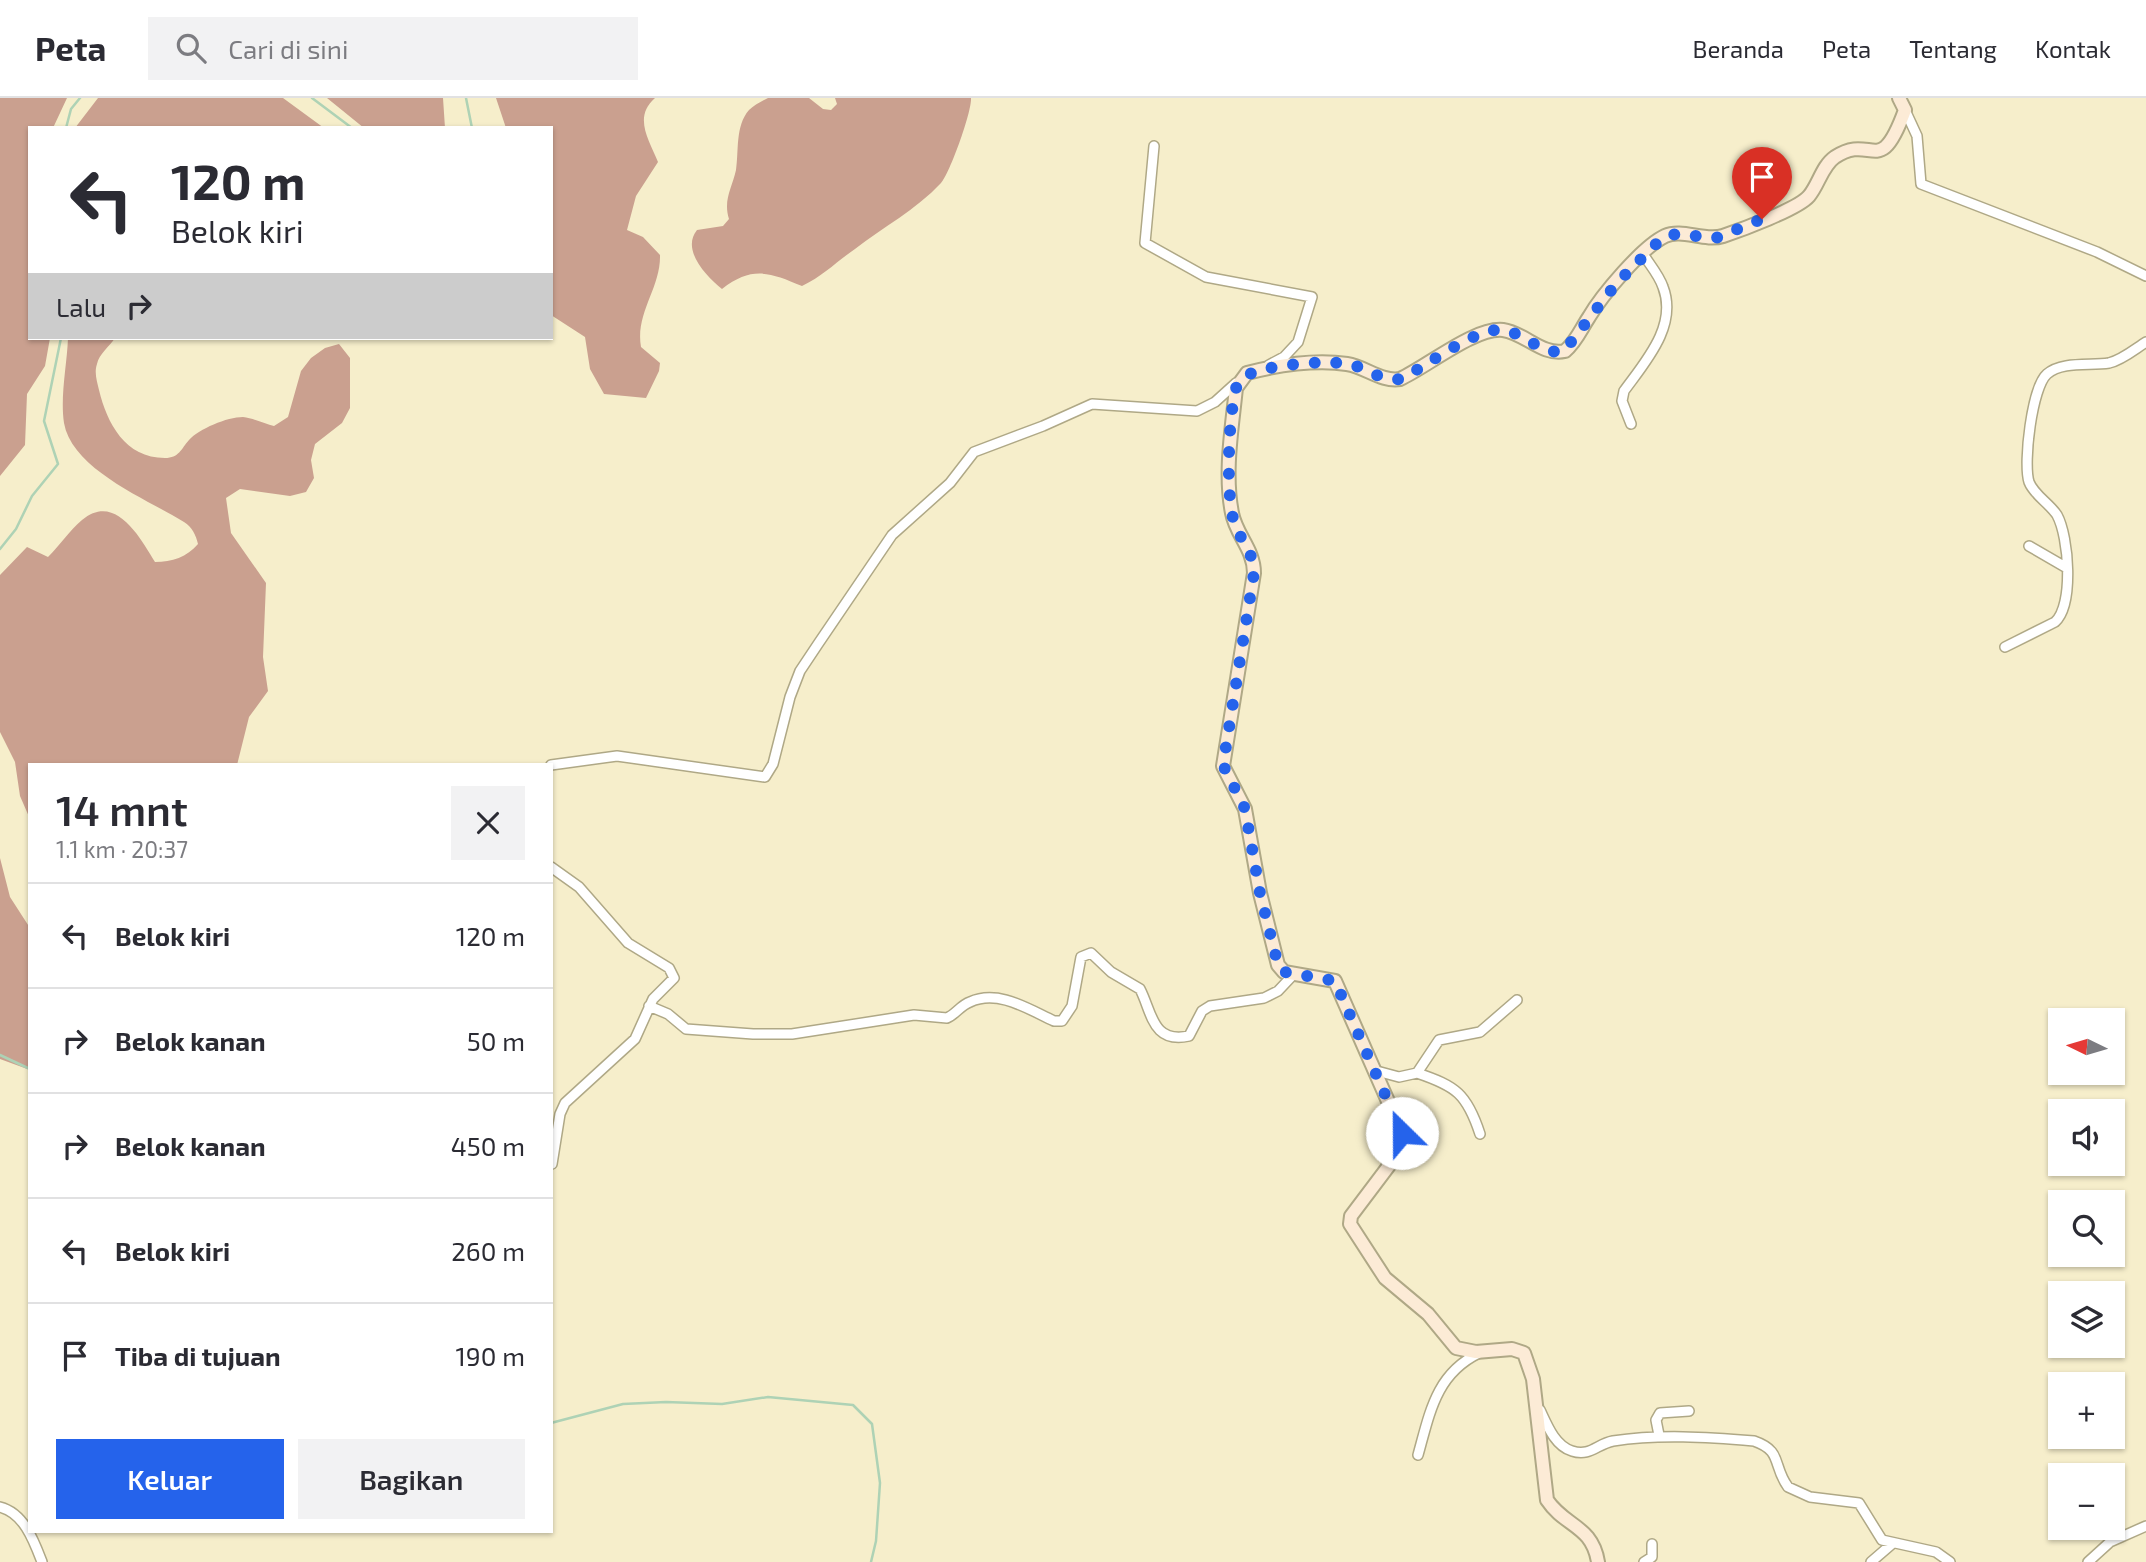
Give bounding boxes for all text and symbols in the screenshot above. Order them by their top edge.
search box [148,17,638,80]
text: Peta [35,28,106,68]
icon: search [172,29,210,67]
text: Cari di sini [228,33,348,64]
text: Beranda [1693,34,1784,63]
text: Peta [1822,34,1871,63]
text: Tentang [1909,34,1997,63]
text: Kontak [2035,34,2111,63]
pin [1732,147,1792,219]
text: 120 m [171,151,305,210]
icon: left [56,154,147,245]
icon: arrive [1743,158,1781,196]
text: Belok kiri [171,211,304,249]
icon: right [120,287,158,325]
text: Lalu [56,291,106,322]
text: 14 mnt [56,784,188,834]
button: close [451,786,525,860]
text: 1.1 km · 20:37 [56,835,188,863]
icon: left [56,917,94,955]
text: Belok kiri [115,920,230,951]
text: 120 m [456,920,525,951]
north arrow [2048,1008,2124,1085]
map controls [2048,1008,2125,1540]
icon: right [56,1022,94,1060]
text: Belok kanan [115,1025,266,1056]
text: 50 m [467,1025,525,1056]
position arrow [1365,1096,1439,1170]
button: sound [2048,1099,2125,1176]
icon: right [56,1127,94,1165]
text: Belok kanan [115,1130,266,1161]
text: 450 m [451,1130,525,1161]
button: search [2048,1190,2125,1267]
icon: left [56,1232,94,1270]
text: Belok kiri [115,1235,230,1266]
text: 260 m [451,1235,525,1266]
button: layers [2048,1281,2125,1358]
icon: arrive [56,1337,94,1375]
text: Tiba di tujuan [115,1340,281,1371]
text: 190 m [456,1340,525,1371]
button: + [2048,1372,2125,1449]
button: Keluar [56,1439,284,1519]
button: Bagikan [298,1439,525,1519]
button: − [2048,1463,2125,1540]

